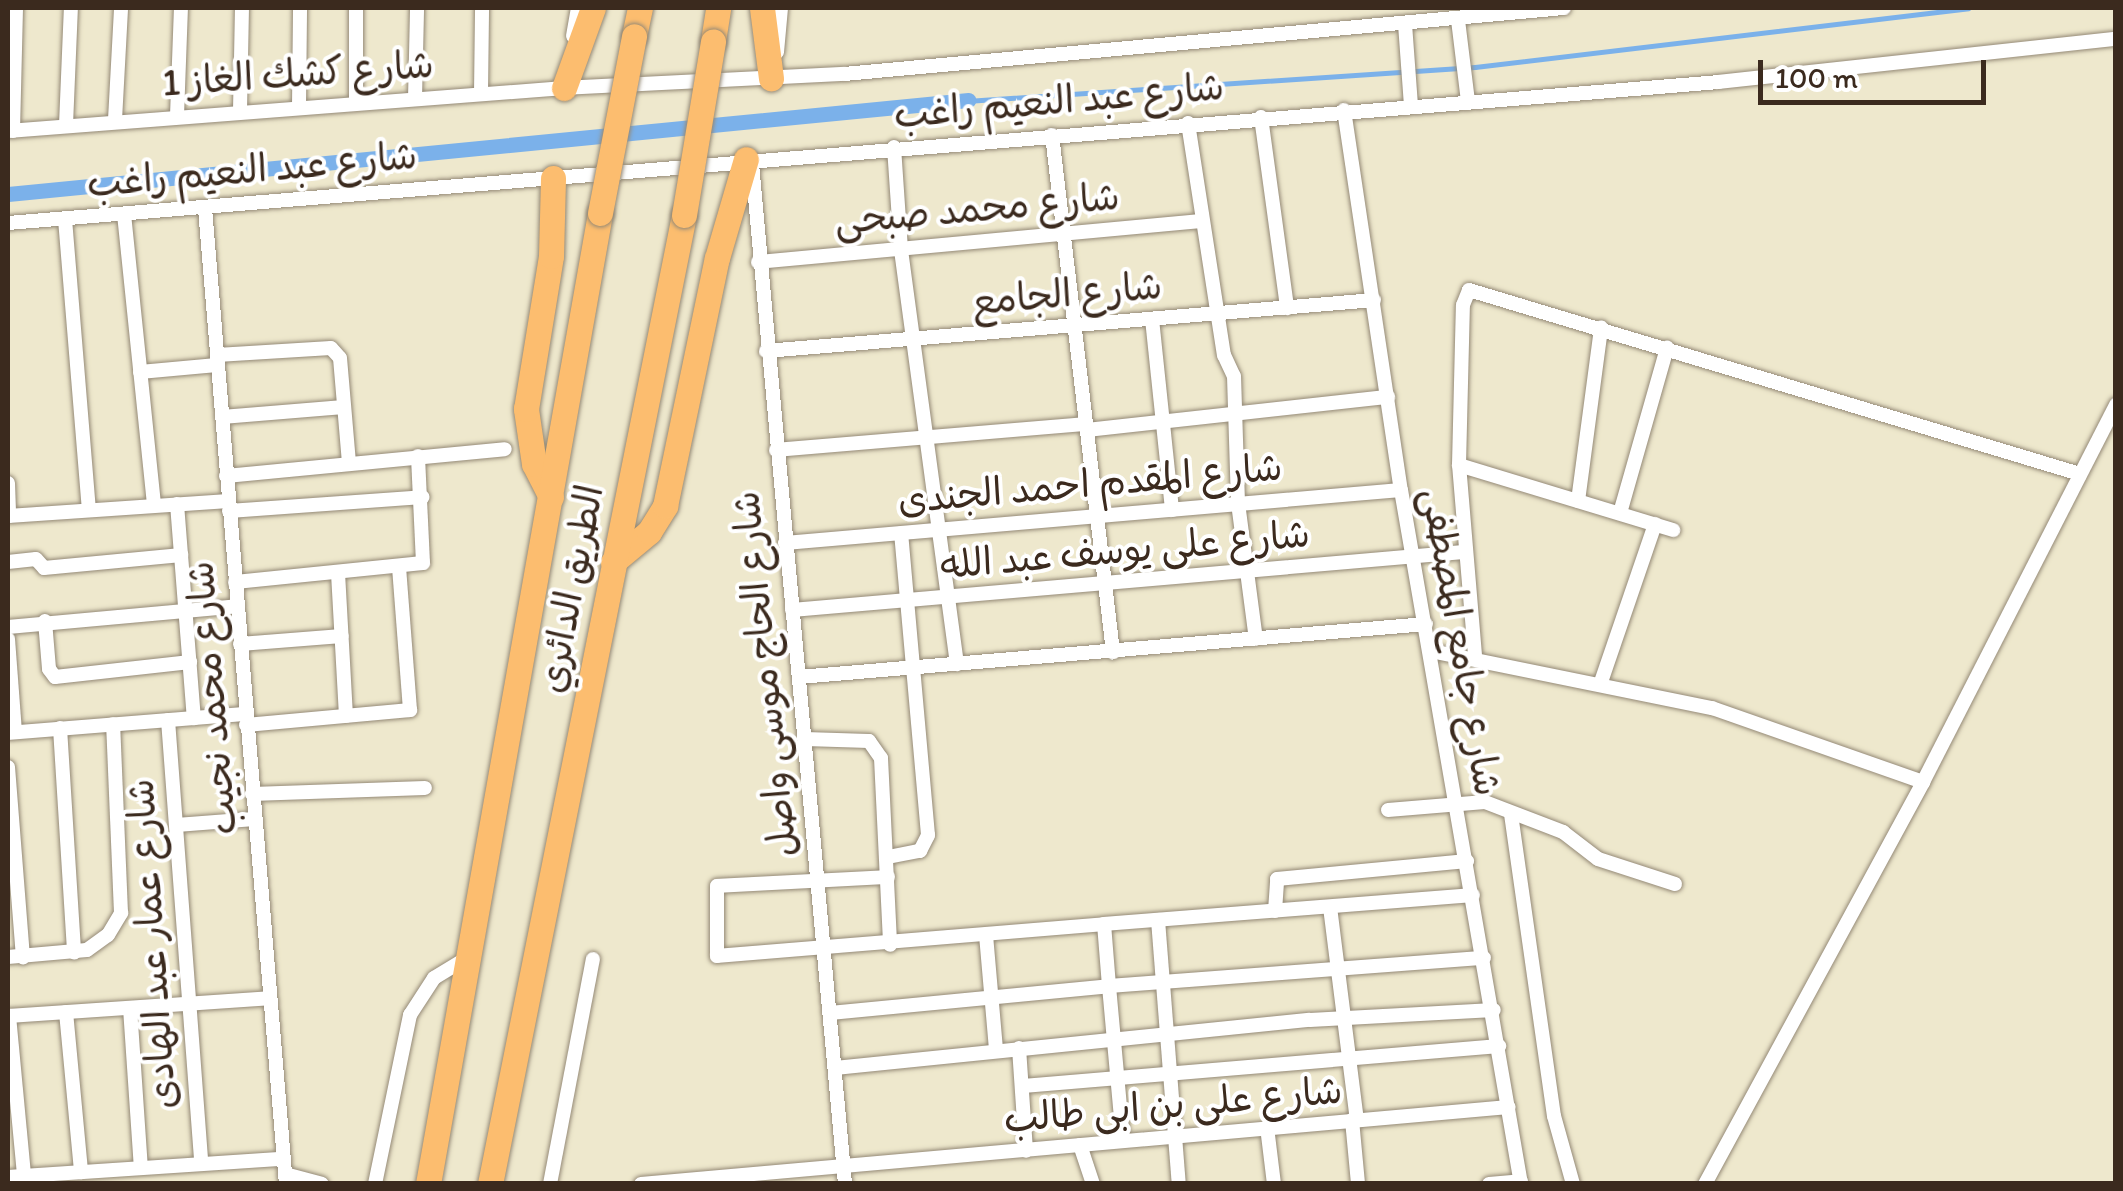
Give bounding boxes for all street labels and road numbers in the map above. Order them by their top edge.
street label: شارع كشك الغاز 1 [161,42,435,106]
street label: شارع عبد النعيم راغب [892,64,1226,138]
street label: شارع عبد النعيم راغب [85,133,419,207]
street label: شارع محمد صبحى [833,174,1121,244]
street label: شارع الجامع [970,263,1164,325]
street label: شارع المقدم احمد الجندى [896,444,1284,524]
street label: الطريق الدائري [529,481,613,697]
street label: شارع جامع المصطفى [1411,485,1511,799]
street label: شارع الحاج موسى واصل [723,489,807,859]
street label: شارع على يوسف عبد الله [938,511,1312,589]
street label: شارع محمد نجيب [177,559,247,837]
street label: شارع عمار عبد الهادى [118,777,186,1111]
street label: شارع على بن ابى طالب [1002,1067,1344,1143]

